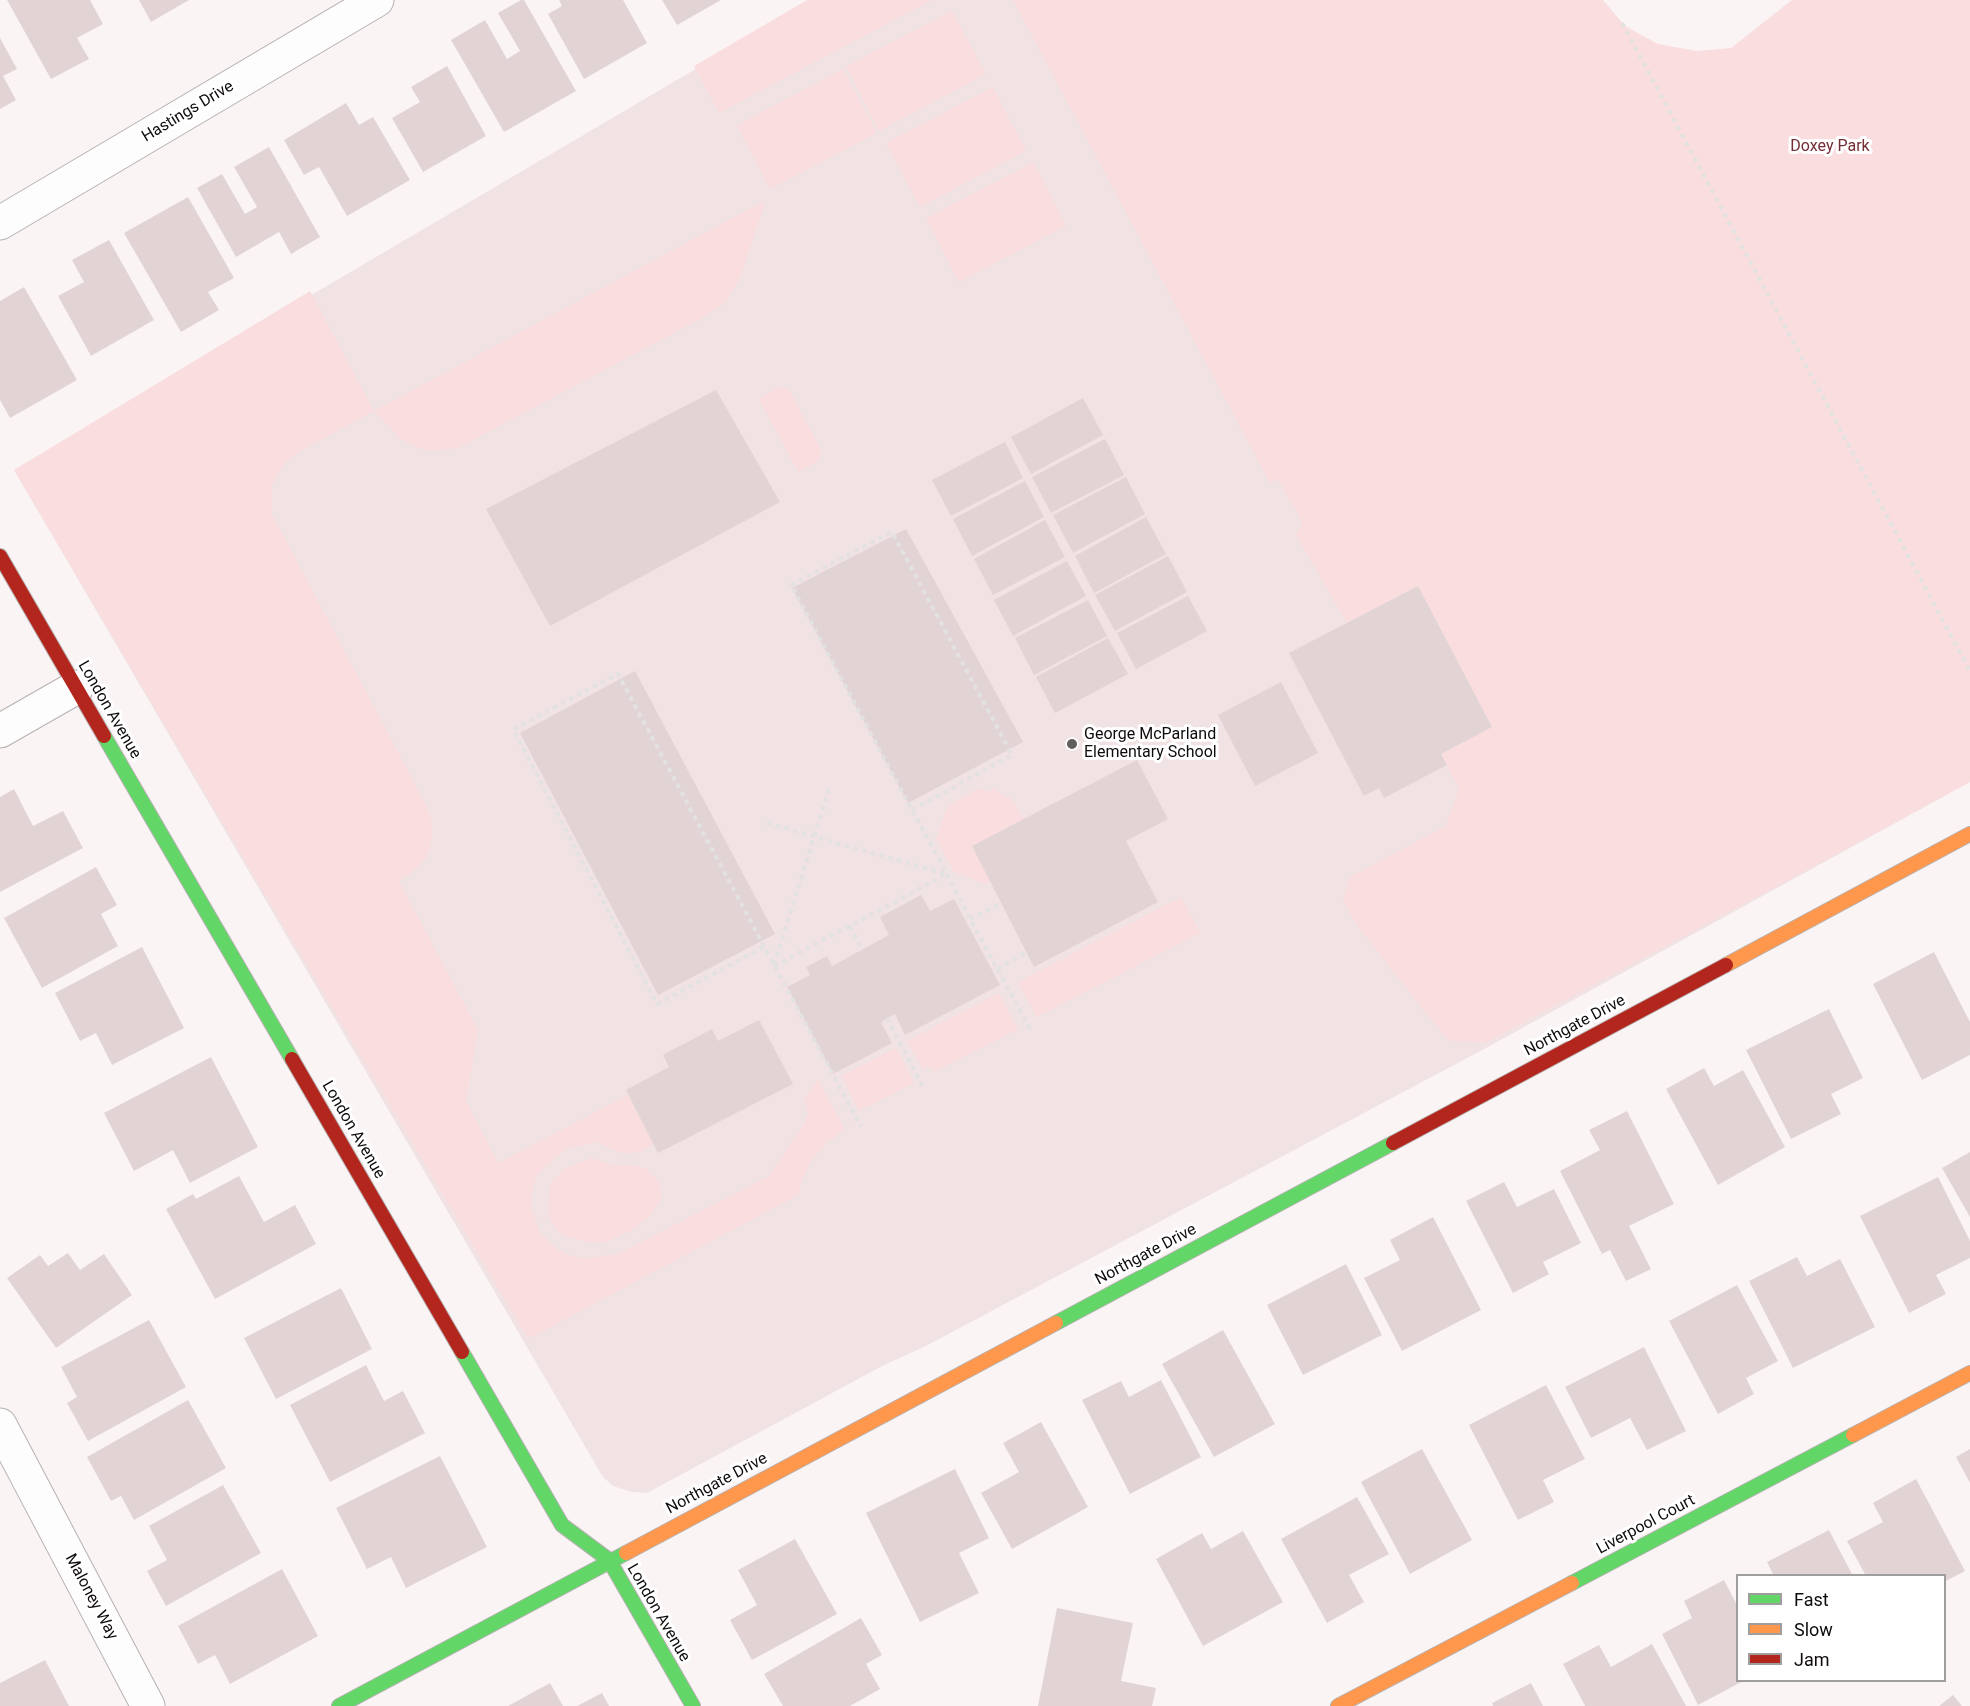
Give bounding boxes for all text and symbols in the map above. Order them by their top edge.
street label: Hastings Drive [139,77,237,147]
park label: Doxey Park [1790,137,1870,157]
street label: London Avenue [73,658,145,762]
place label: George McParland Elementary School [1084,725,1217,763]
marker: George McParland Elementary School [1065,737,1079,751]
street label: Northgate Drive [1521,991,1629,1061]
street label: London Avenue [317,1078,389,1182]
street label: Northgate Drive [1092,1220,1200,1290]
street label: Northgate Drive [663,1449,771,1519]
street label: Liverpool Court [1594,1491,1698,1559]
street label: Maloney Way [60,1551,122,1643]
street label: London Avenue [622,1561,694,1665]
legend [1736,1574,1946,1682]
text: Fast [1794,1589,1829,1610]
text: Slow [1794,1619,1833,1640]
text: Jam [1794,1649,1830,1670]

